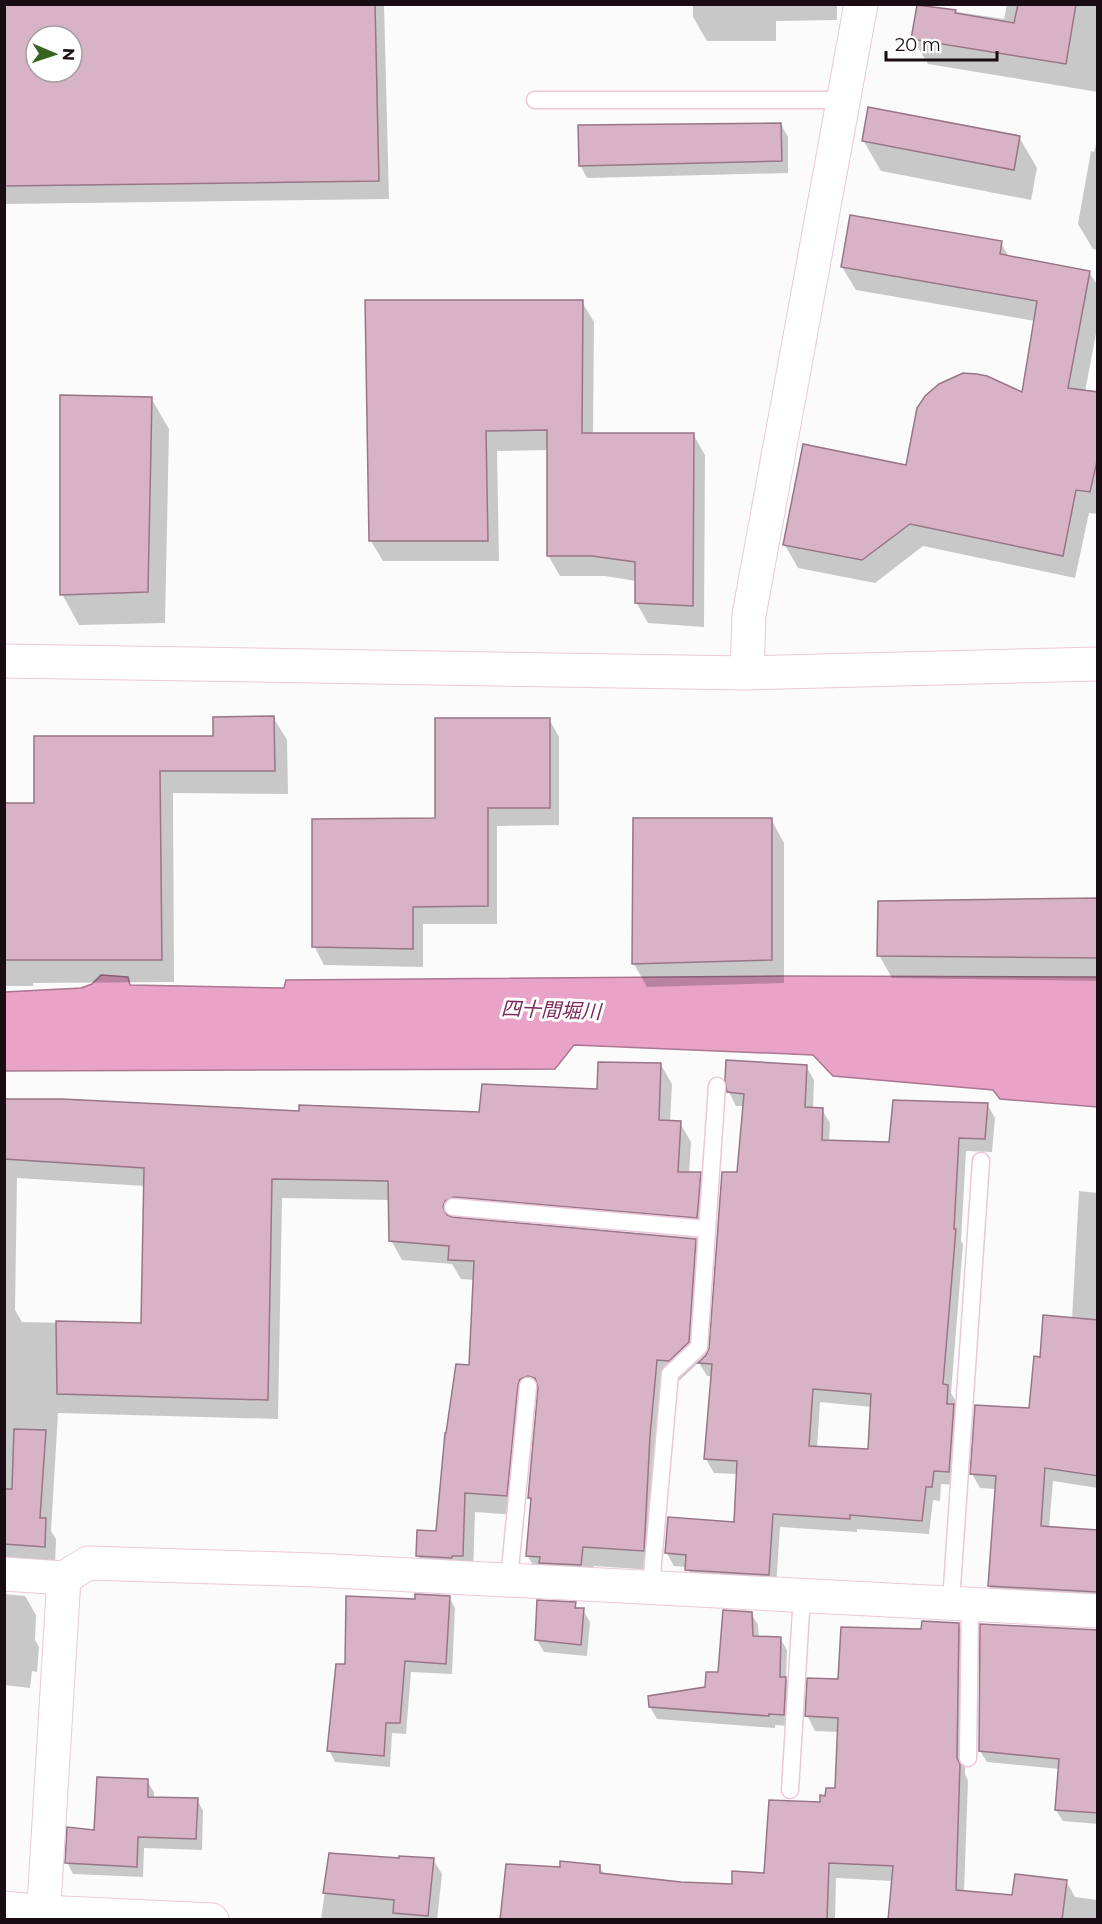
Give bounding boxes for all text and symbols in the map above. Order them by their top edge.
north arrow [24,24,84,84]
scale bar [886,24,997,62]
text: 20 m [895,34,941,56]
text: N [59,48,78,61]
water label: 四十間堀川 [501,996,603,1024]

